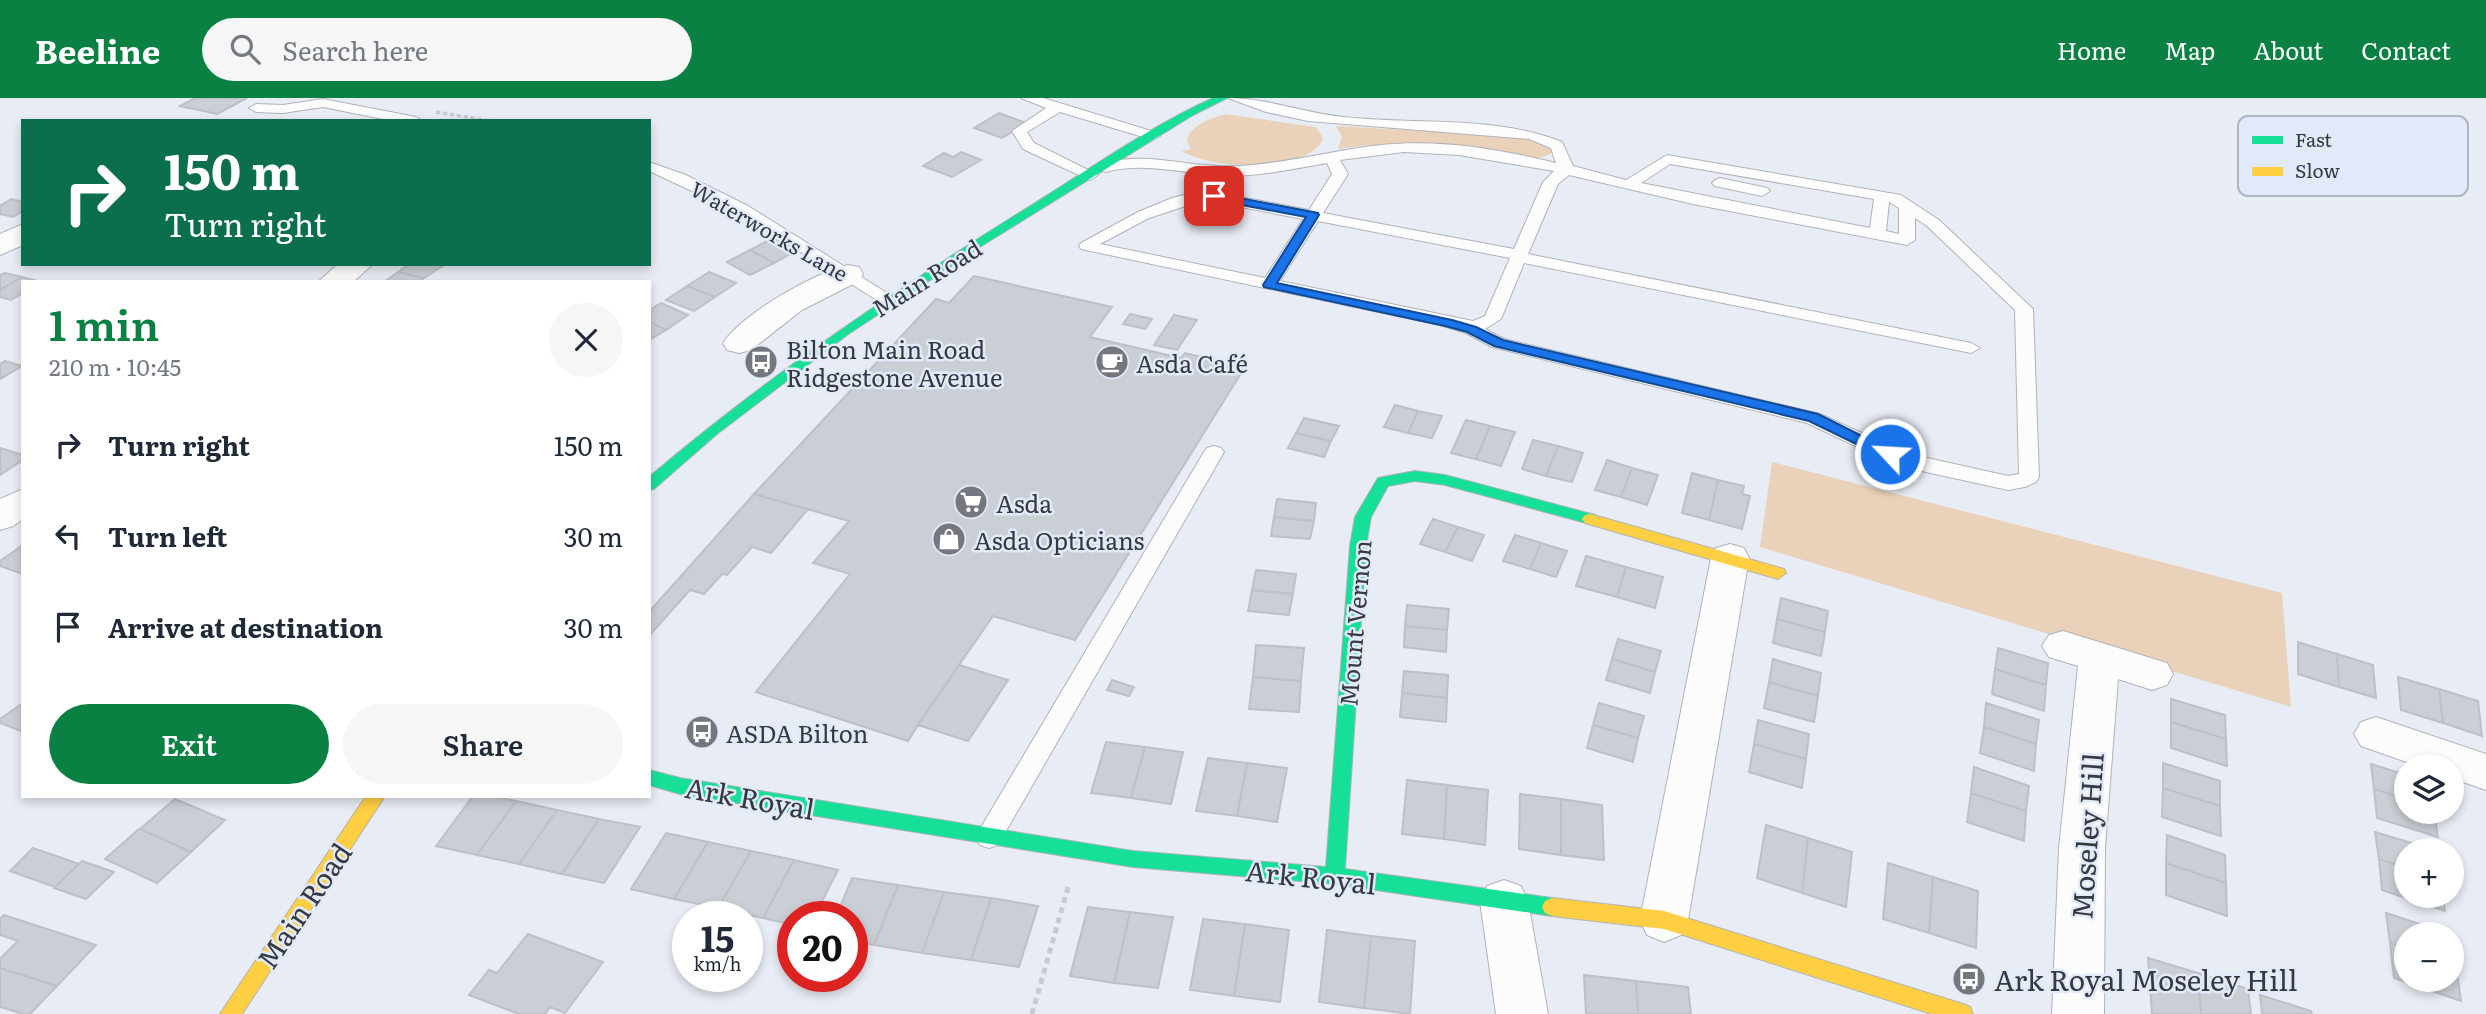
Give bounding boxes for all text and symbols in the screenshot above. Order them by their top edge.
search box [202,18,692,81]
text: Beeline [35,25,160,74]
icon: search [226,30,264,68]
text: Search here [282,30,428,69]
text: Home [2057,32,2126,67]
text: Map [2164,32,2215,67]
text: About [2253,32,2323,67]
text: Contact [2361,32,2451,67]
legend [2238,116,2468,196]
text: Fast [2295,125,2332,153]
text: 150 m [164,132,300,205]
icon: right [49,147,140,238]
text: Slow [2295,156,2340,184]
pin [1184,166,1244,226]
street label: Waterworks Lane [685,172,855,288]
icon: arrive [1195,177,1233,215]
text: Turn right [164,199,326,247]
street label: Main Road [864,229,988,325]
text: 1 min [49,292,159,354]
button: close [549,303,623,377]
place label: Bilton Main Road Ridgestone Avenue [786,331,1002,394]
bus stop icon: Bilton Main Road Ridgestone Avenue [742,343,780,381]
cafe icon: Asda Café [1093,343,1131,381]
place label: Asda Café [1136,345,1248,380]
text: 210 m · 10:45 [49,349,181,383]
position arrow [1853,417,1927,491]
text: Turn right [108,425,250,464]
text: 150 m [554,425,623,464]
icon: right [49,426,87,464]
supermarket icon: Asda [952,483,990,521]
place label: Asda [996,485,1052,520]
text: Turn left [108,516,227,555]
text: 30 m [563,516,623,555]
icon: left [49,517,87,555]
shop icon: Asda Opticians [930,520,968,558]
place label: Asda Opticians [974,522,1145,557]
street label: Mount Vernon [1329,538,1379,708]
text: Arrive at destination [108,607,383,646]
text: 30 m [563,607,623,646]
icon: arrive [49,608,87,646]
button: Exit [49,704,329,784]
button: Share [343,704,623,784]
bus stop icon: ASDA Bilton [683,713,721,751]
place label: ASDA Bilton [726,715,869,750]
street label: Moseley Hill [2059,751,2113,921]
map controls [2394,754,2464,992]
button: layers [2394,754,2464,824]
street label: Ark Royal [682,765,818,829]
street label: Main Road [245,834,361,976]
button: + [2394,838,2464,908]
street label: Ark Royal [1244,848,1378,904]
speed limit sign: 20 [777,901,868,992]
text: 15 [701,911,734,963]
button: − [2394,922,2464,992]
text: km/h [694,950,741,977]
place label: Ark Royal Moseley Hill [1994,958,2297,1000]
bus stop icon: Ark Royal Moseley Hill [1950,960,1988,998]

